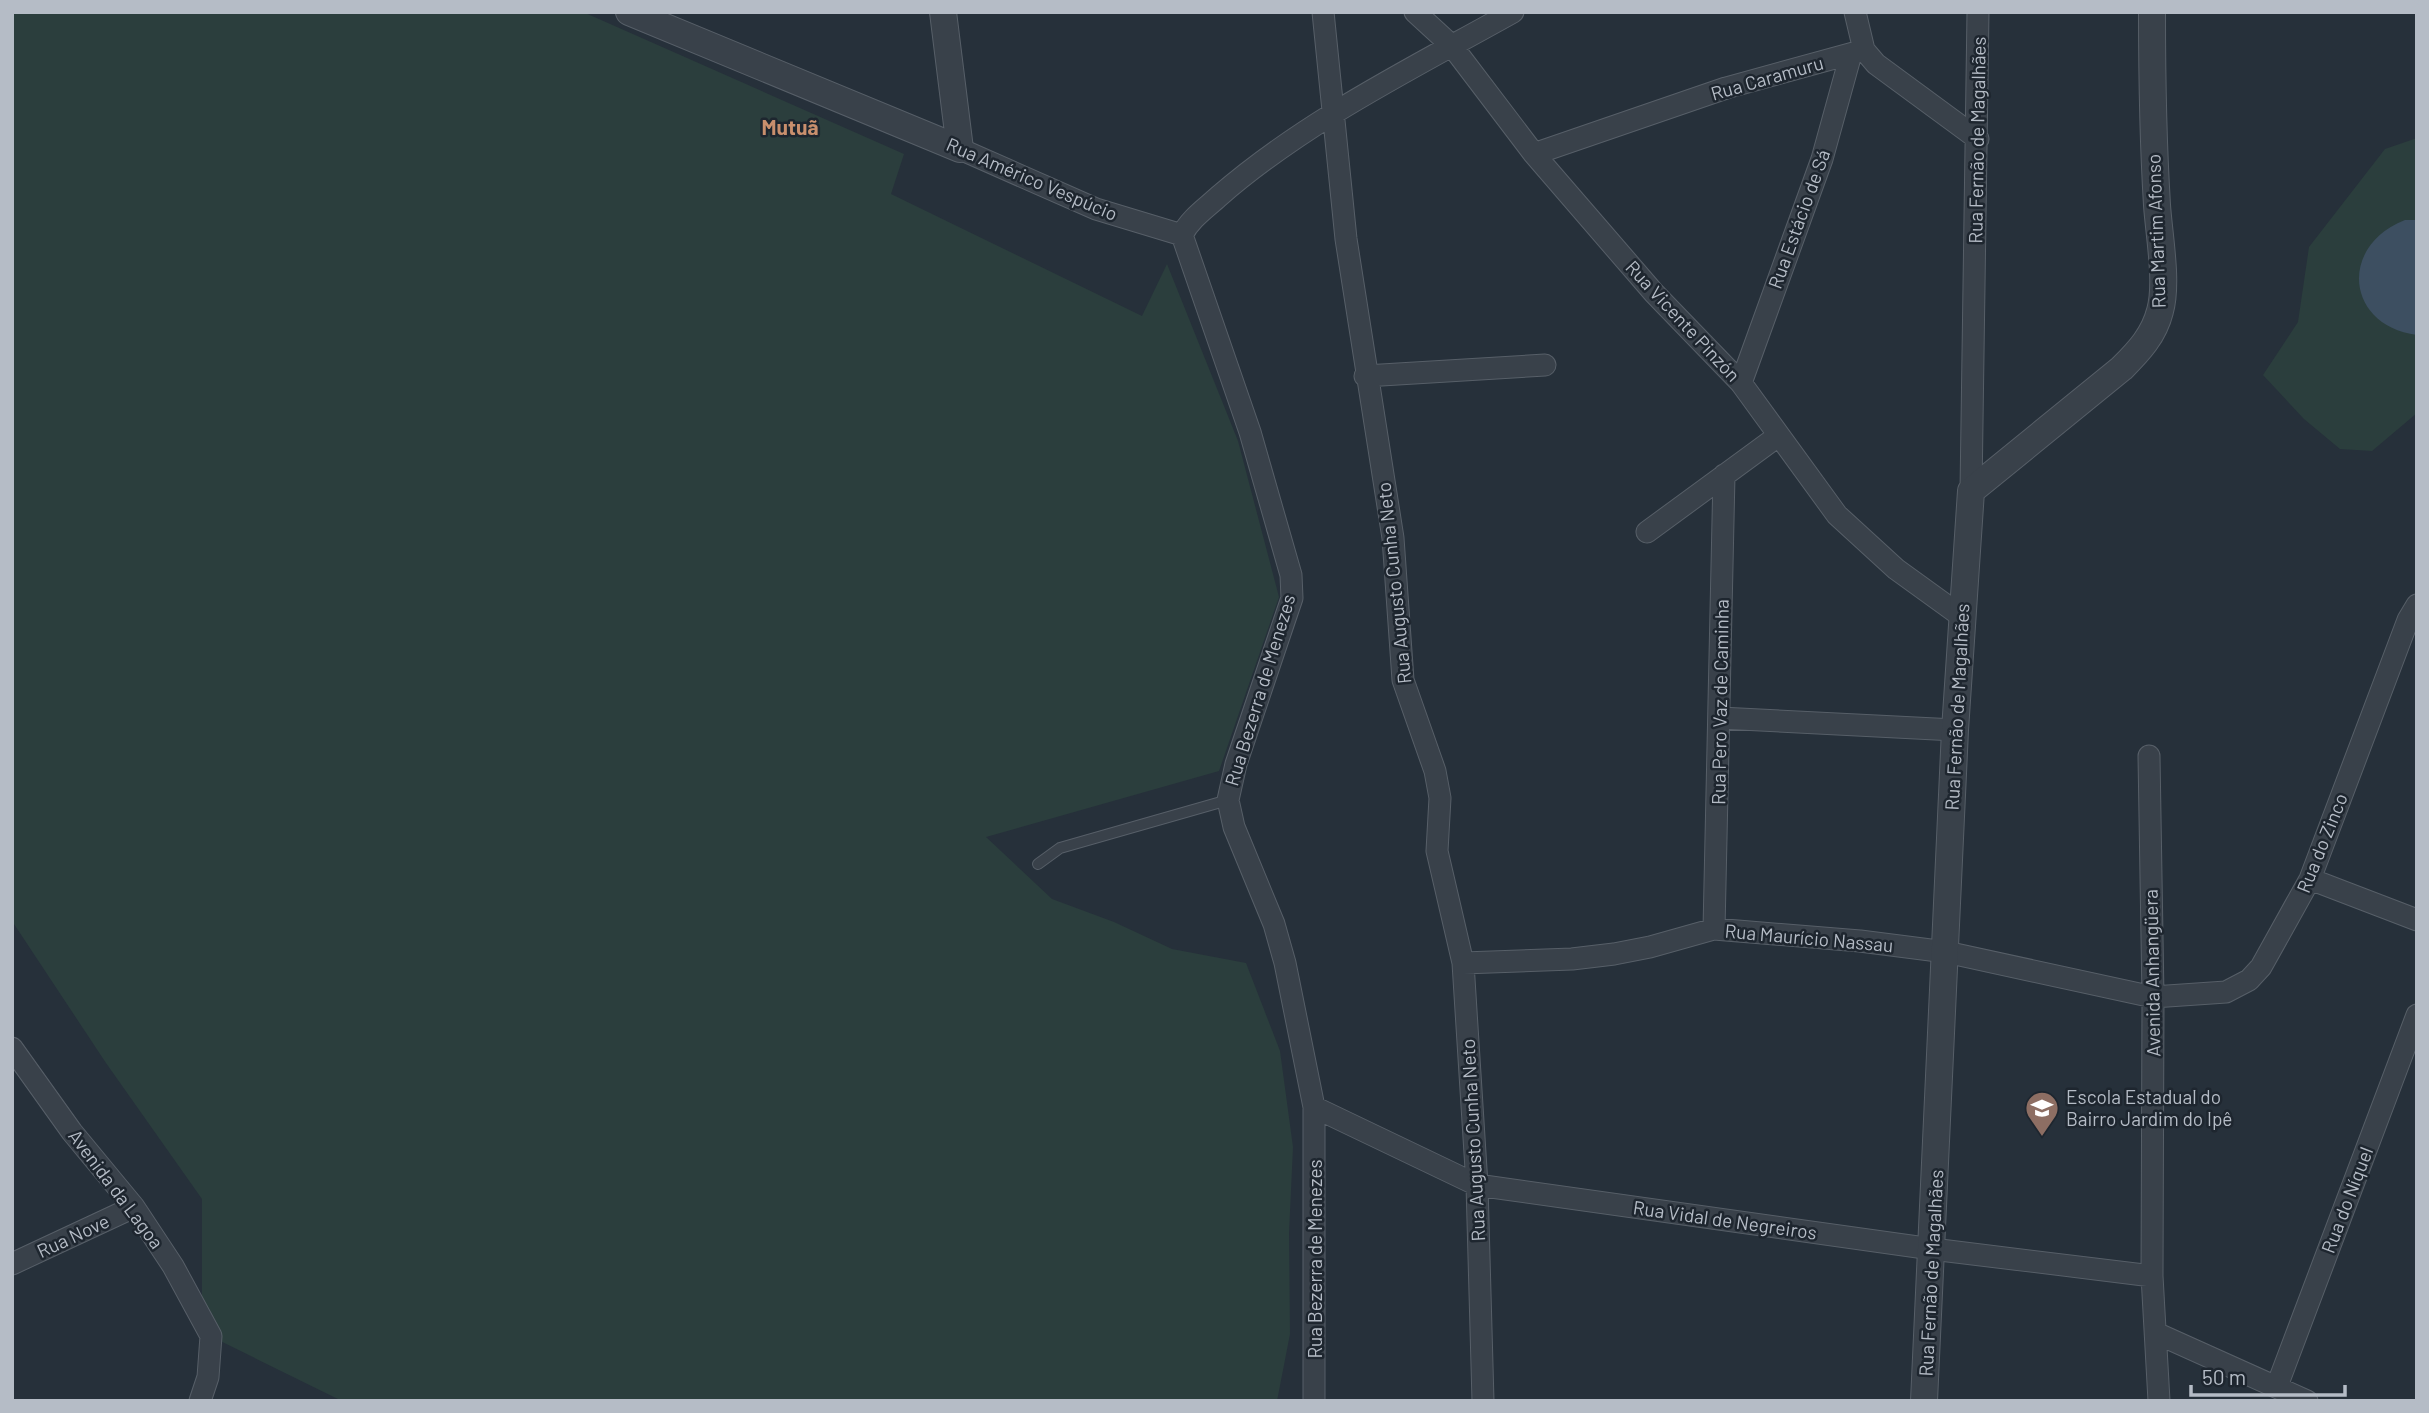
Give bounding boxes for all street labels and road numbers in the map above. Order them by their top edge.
street label: Rua Fernão de Magalhães [1963,36,1990,244]
street label: Rua Caramuru [1708,50,1826,105]
street label: Rua Américo Vespúcio [943,132,1121,225]
street label: Rua Estácio de Sá [1763,146,1834,292]
street label: Rua Martim Afonso [2141,153,2170,309]
street label: Rua Vicente Pinzón [1621,255,1745,386]
street label: Rua Augusto Cunha Neto [1371,481,1416,685]
street label: Rua Bezerra de Menezes [1219,591,1300,788]
street label: Rua Pero Vaz de Caminha [1706,599,1733,805]
street label: Rua Fernão de Magalhães [1940,603,1973,811]
street label: Rua do Zinco [2291,790,2352,896]
street label: Avenida Anhangüera [2139,889,2164,1057]
street label: Rua Maurício Nassau [1724,919,1894,956]
street label: Rua Augusto Cunha Neto [1456,1038,1489,1242]
street label: Avenida da Lagoa [64,1125,169,1253]
street label: Rua do Níquel [2316,1143,2377,1256]
street label: Rua Bezerra de Menezes [1303,1159,1326,1359]
street label: Rua Fernão de Magalhães [1914,1169,1947,1377]
street label: Rua Vidal de Negreiros [1632,1195,1818,1244]
street label: Rua Nove [33,1209,113,1262]

